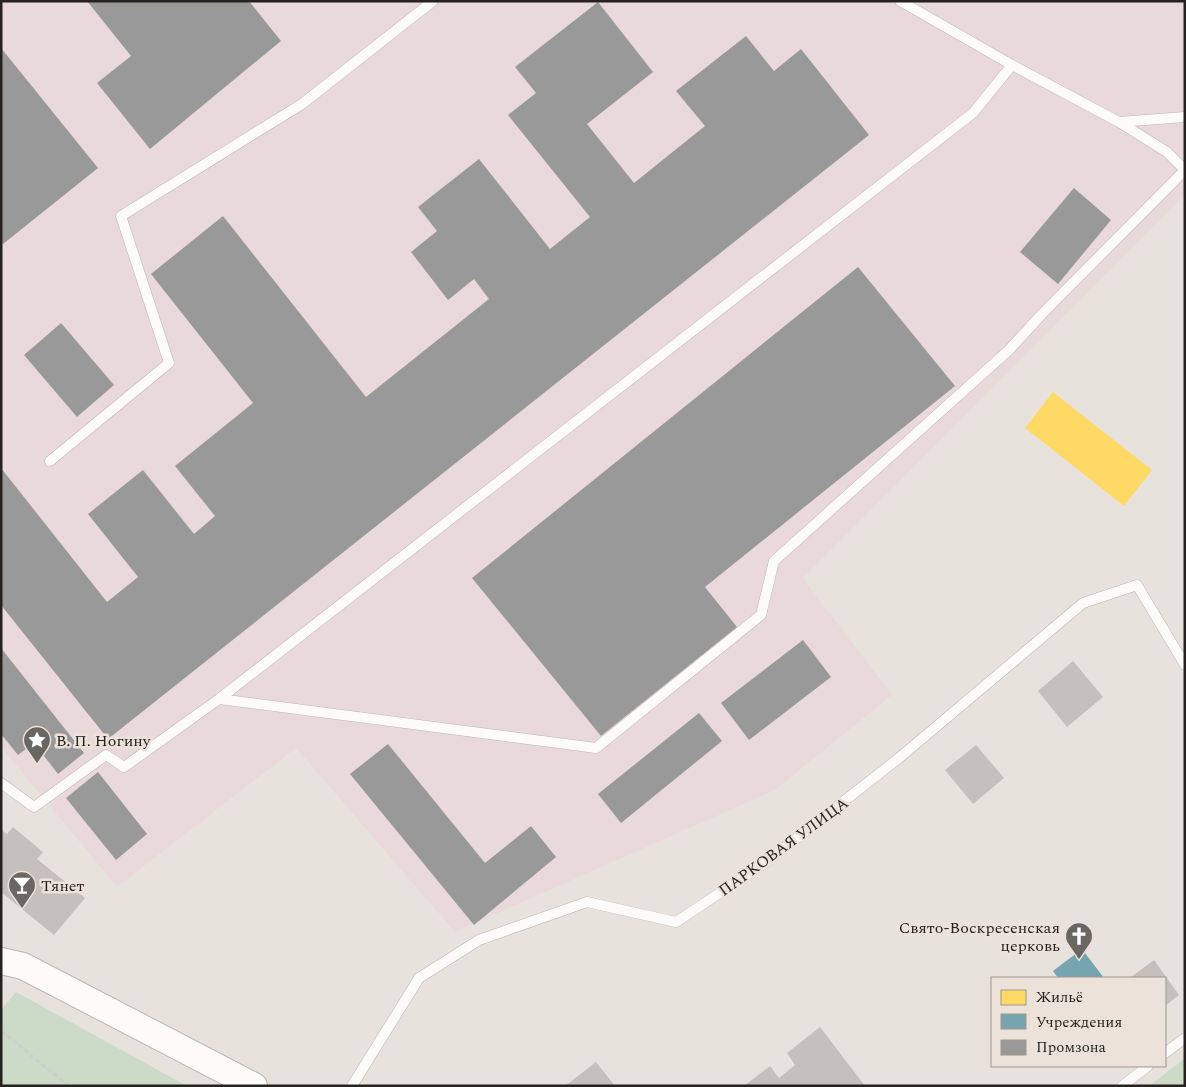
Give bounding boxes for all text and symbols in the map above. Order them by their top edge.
place icon: В. П. Ногину [22,725,52,764]
place label: В. П. Ногину [56,729,152,753]
street label: ПАРКОВАЯ УЛИЦА [714,791,854,902]
bar icon: Тянет [7,870,37,909]
place label: Тянет [41,874,85,898]
place label: Свято-Воскресенская церковь [899,916,1060,958]
church icon: Свято-Воскресенская церковь [1064,921,1094,960]
legend [991,977,1166,1067]
text: Жильё [1036,986,1083,1009]
text: Учреждения [1036,1011,1122,1034]
text: Промзона [1036,1036,1107,1059]

